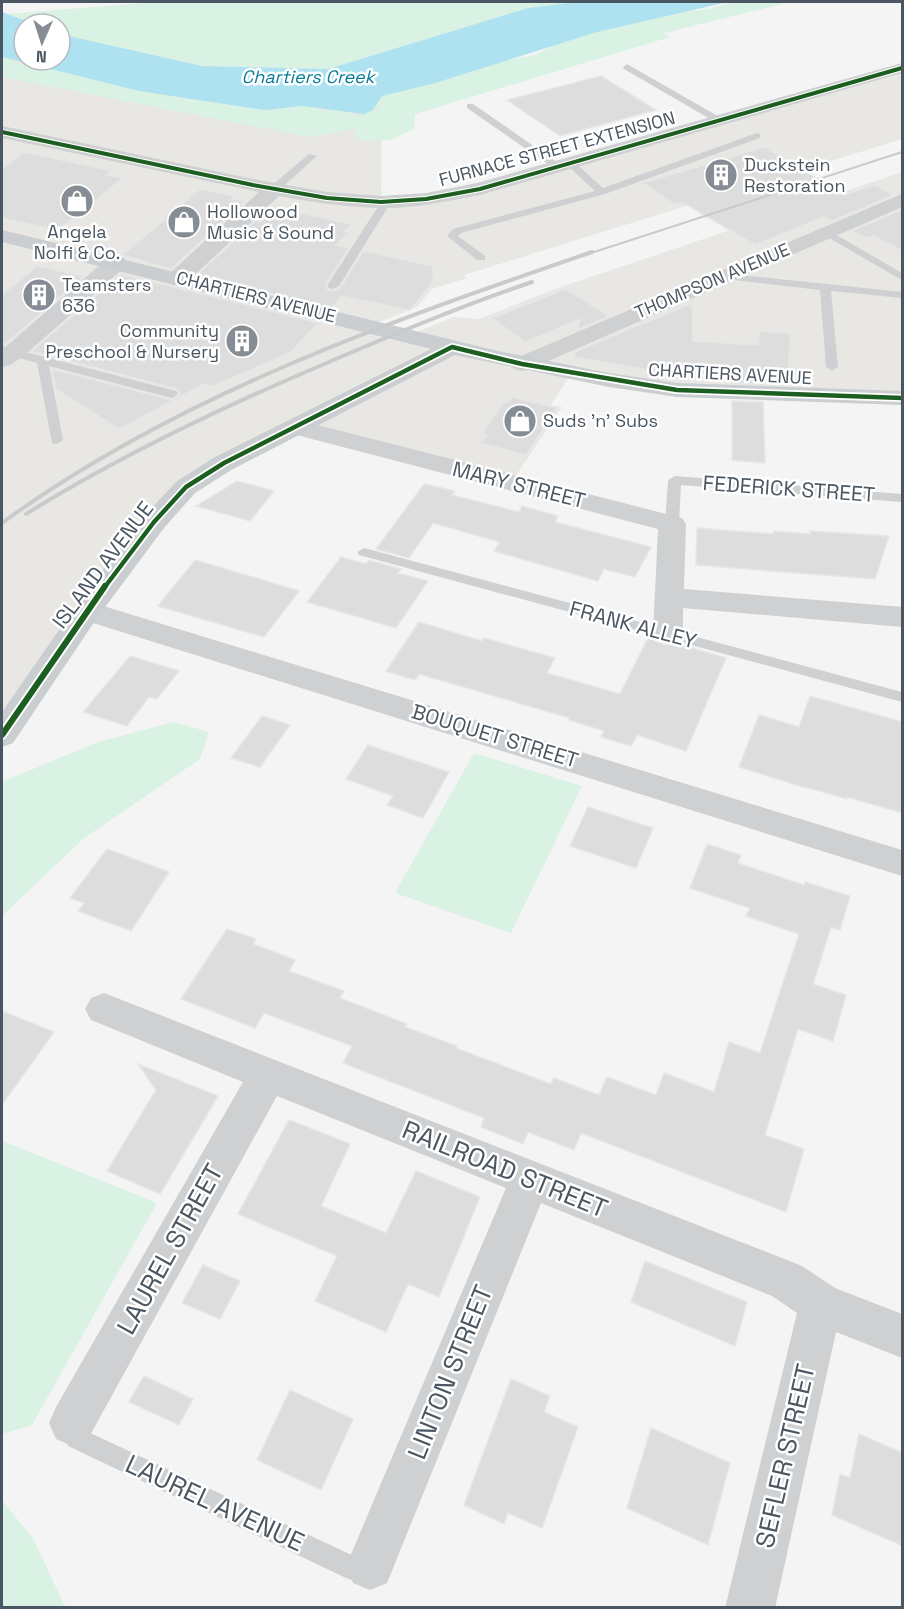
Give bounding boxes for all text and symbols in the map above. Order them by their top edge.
north arrow [12,12,72,72]
text: N [35,46,47,67]
water label: Chartiers Creek [242,65,377,88]
street label: FURNACE STREET EXTENSION [436,106,678,191]
place label: Duckstein Restoration [744,153,845,197]
building icon: Duckstein Restoration [703,157,739,193]
shop icon: Angela Nolfi & Co. [59,183,95,219]
place label: Hollowood Music & Sound [207,200,334,244]
shop icon: Hollowood Music & Sound [166,204,202,240]
place label: Angela Nolfi & Co. [34,220,120,264]
street label: THOMPSON AVENUE [631,238,793,324]
street label: CHARTIERS AVENUE [174,266,338,327]
place label: Teamsters 636 [62,273,151,317]
building icon: Teamsters 636 [21,277,57,313]
place label: Community Preschool & Nursery [45,319,219,363]
building icon: Community Preschool & Nursery [224,323,260,359]
street label: CHARTIERS AVENUE [648,358,812,389]
shop icon: Suds 'n' Subs [502,403,538,439]
place label: Suds 'n' Subs [543,409,658,432]
street label: MARY STREET [450,455,588,514]
street label: FEDERICK STREET [702,469,876,508]
street label: ISLAND AVENUE [46,496,159,634]
street label: FRANK ALLEY [567,595,700,654]
street label: BOUQUET STREET [409,697,582,774]
street label: RAILROAD STREET [397,1112,613,1226]
street label: LAUREL STREET [109,1158,231,1340]
street label: LINTON STREET [400,1280,500,1464]
street label: SEFLER STREET [747,1361,823,1551]
street label: LAUREL AVENUE [120,1447,310,1559]

